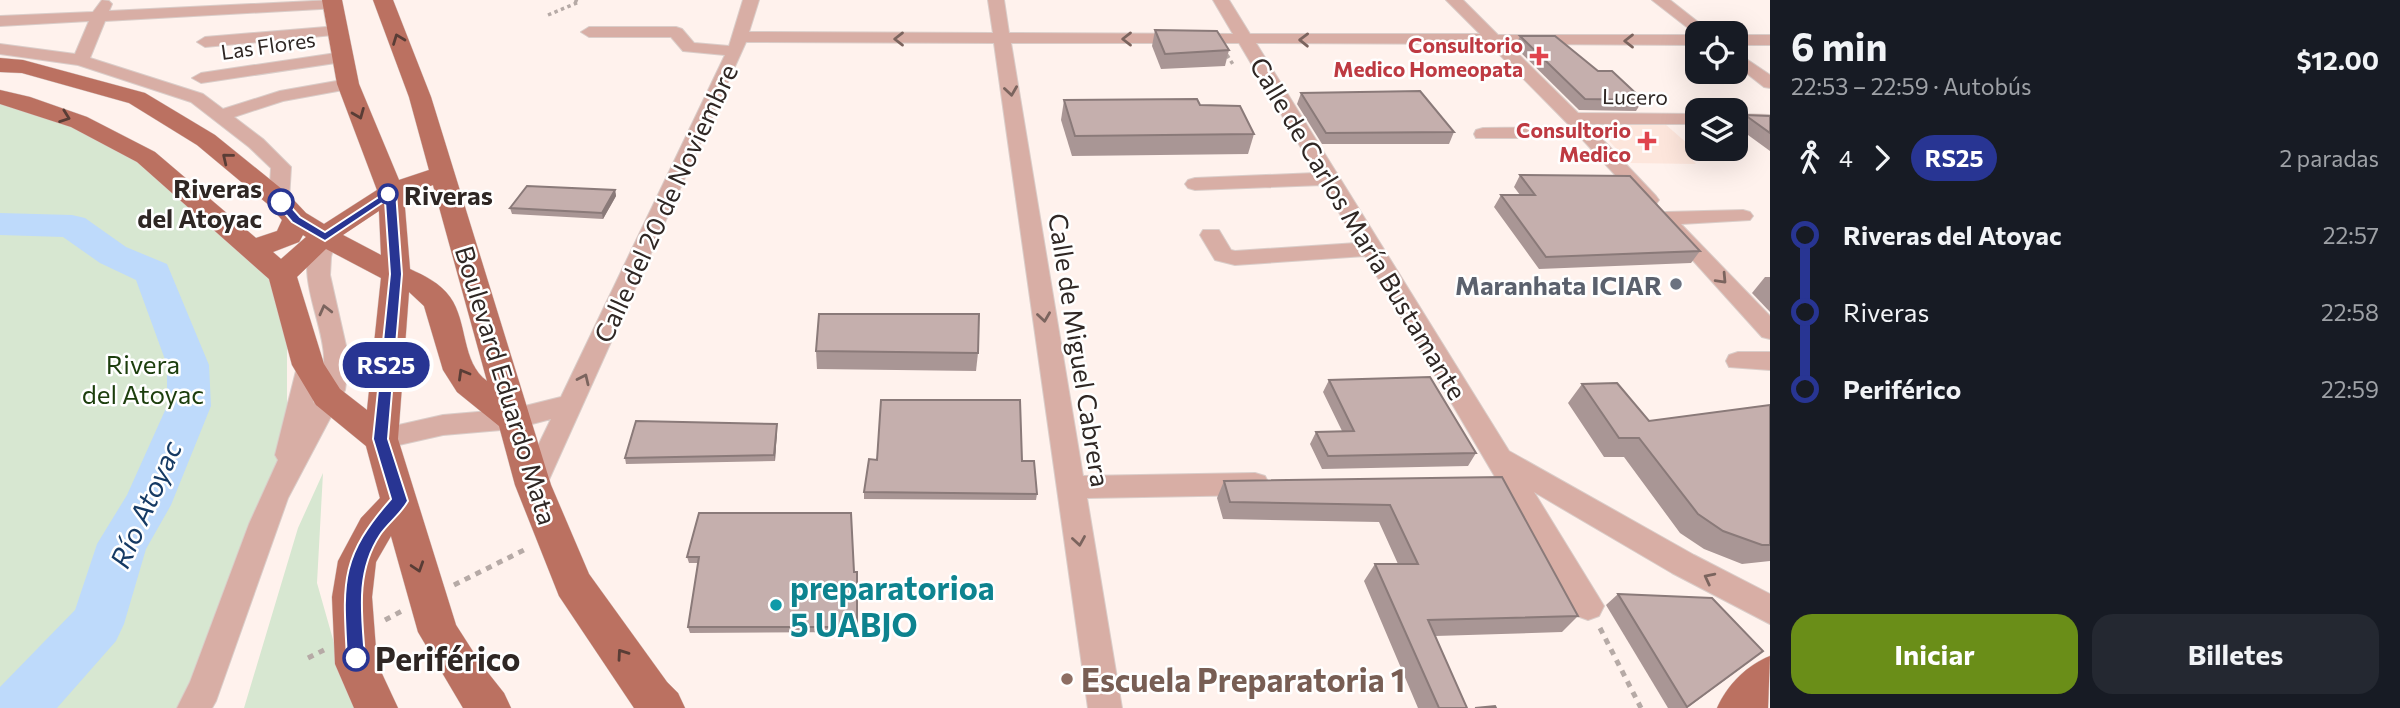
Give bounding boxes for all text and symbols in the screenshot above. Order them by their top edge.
map controls [1685,21,1748,161]
button: locate [1685,21,1748,84]
text: 6 min [1791,22,1887,69]
street label: Las Flores [219,26,317,64]
one-way arrow [894,31,905,46]
one-way arrow [1121,31,1132,47]
one-way arrow [1298,32,1309,48]
place label: Consultorio Medico Homeopata [1333,32,1523,81]
one-way arrow [1624,33,1634,49]
one-way arrow [392,34,406,46]
text: $12.00 [2296,44,2379,75]
marker: Consultorio Medico Homeopata [1529,46,1549,66]
street label: Calle de Carlos María Bustamante [1244,51,1474,405]
street label: Calle del 20 de Noviembre [587,59,743,347]
text: 22:53 – 22:59 · Autobús [1791,72,2031,100]
street label: Lucero [1602,83,1668,109]
one-way arrow [1003,86,1018,97]
button: layers [1685,98,1748,161]
one-way arrow [351,107,365,119]
one-way arrow [59,109,71,123]
place label: Consultorio Medico [1516,117,1631,166]
marker: Consultorio Medico [1637,131,1657,151]
icon: walk [1791,139,1829,177]
icon: forward [1863,139,1901,177]
text: RS25 [1925,143,1983,172]
text: 4 [1839,144,1853,172]
text: 2 paradas [2279,144,2379,172]
one-way arrow [223,153,235,166]
place label: Riveras del Atoyac [137,172,262,233]
place label: Riveras [404,179,493,210]
marker: Riveras [378,184,398,204]
marker: Riveras del Atoyac [268,189,294,215]
street label: Calle de Miguel Cabrera [1043,211,1117,489]
text: Riveras del Atoyac [1843,219,2062,250]
text: 22:57 [2323,221,2379,249]
street label: Boulevard Eduardo Mata [450,242,564,528]
place label: Maranhata ICIAR [1455,269,1662,300]
one-way arrow [1714,271,1726,284]
marker: Maranhata ICIAR [1668,276,1684,292]
text: Riveras [1843,296,1929,327]
text: 22:58 [2321,298,2379,326]
one-way arrow [319,304,334,316]
one-way arrow [1036,311,1051,322]
line badge: RS25 [337,342,435,388]
park label: Rivera del Atoyac [82,348,204,409]
text: RS25 [357,350,415,379]
one-way arrow [458,368,471,381]
text: Periférico [1843,373,1961,404]
one-way arrow [576,374,590,386]
text: 22:59 [2321,375,2379,403]
water label: Río Atoyac [102,435,188,573]
one-way arrow [1071,535,1086,547]
one-way arrow [410,560,424,572]
place label: preparatorioa 5 UABJO [790,567,995,644]
one-way arrow [1704,573,1717,587]
marker: preparatorioa 5 UABJO [768,597,784,613]
button: Iniciar [1791,614,2078,694]
button: Billetes [2092,614,2379,694]
place label: Periférico [375,638,520,678]
marker: Periférico [343,645,369,671]
one-way arrow [618,649,630,662]
place label: Escuela Preparatoria 1 [1081,659,1405,699]
marker: Escuela Preparatoria 1 [1059,671,1075,687]

